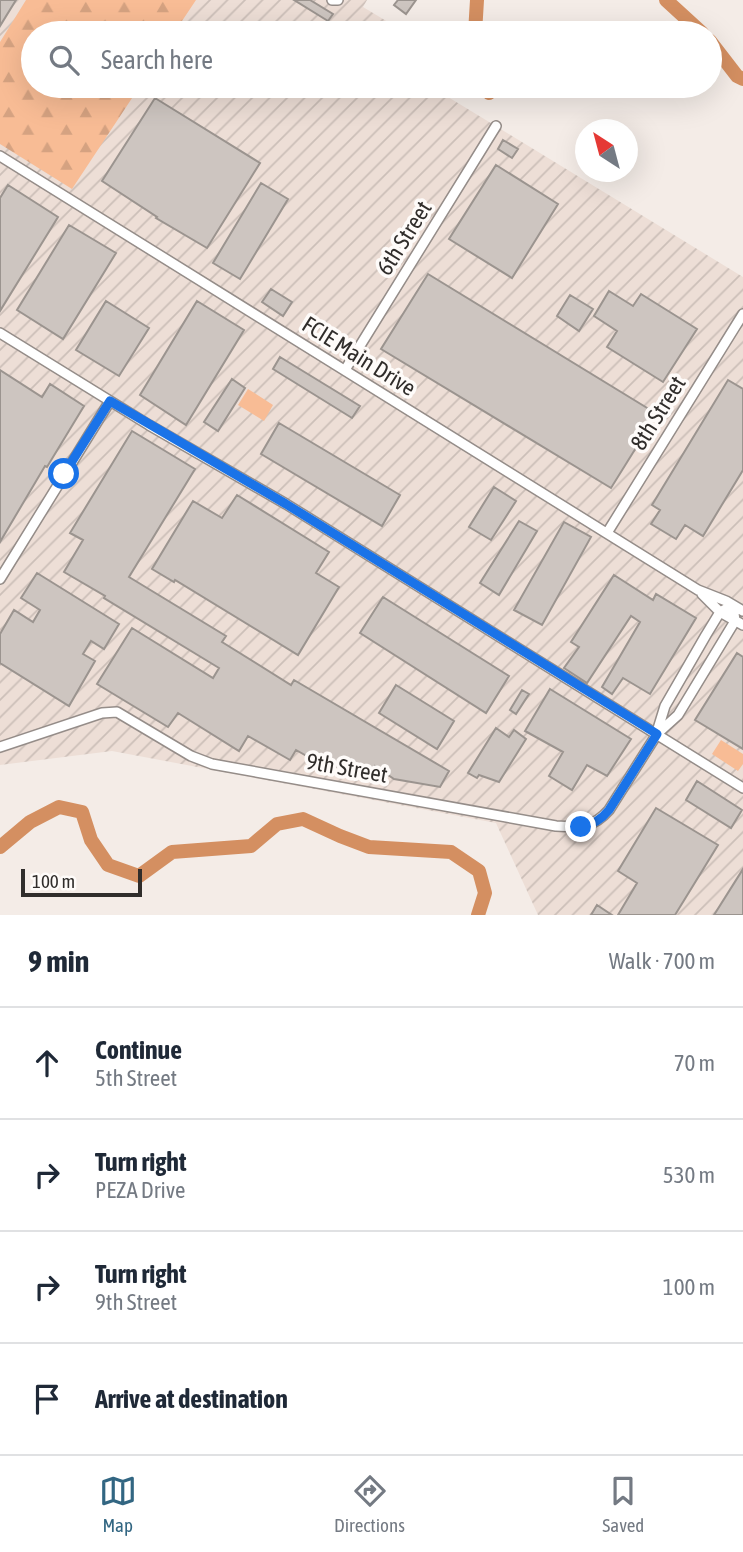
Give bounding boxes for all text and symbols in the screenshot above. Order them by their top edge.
search box [21,21,722,98]
icon: search [45,41,83,79]
text: Search here [101,45,213,75]
north arrow [575,119,638,182]
street label: 6th Street [371,196,437,280]
street label: FCIE Main Drive [298,311,420,401]
street label: 8th Street [625,371,691,455]
route start [48,458,79,489]
street label: 9th Street [304,748,390,788]
route end [565,811,596,842]
scale bar [21,866,142,898]
text: 100 m [32,870,75,892]
text: 9 min [28,944,89,978]
text: Walk · 700 m [609,948,715,974]
text: Continue [95,1035,182,1065]
icon: ahead [28,1044,66,1082]
text: 70 m [674,1050,715,1076]
text: 5th Street [95,1065,177,1091]
text: Turn right [95,1147,186,1177]
icon: right [28,1156,66,1194]
text: 530 m [663,1162,715,1188]
text: PEZA Drive [95,1177,185,1203]
text: Turn right [95,1259,186,1289]
icon: right [28,1268,66,1306]
text: 100 m [663,1274,715,1300]
text: 9th Street [95,1289,177,1315]
icon: arrive [28,1380,66,1418]
text: Arrive at destination [95,1384,288,1414]
tab: Map [99,1472,137,1536]
tab: Directions [334,1472,405,1536]
tab: Saved [602,1472,644,1536]

